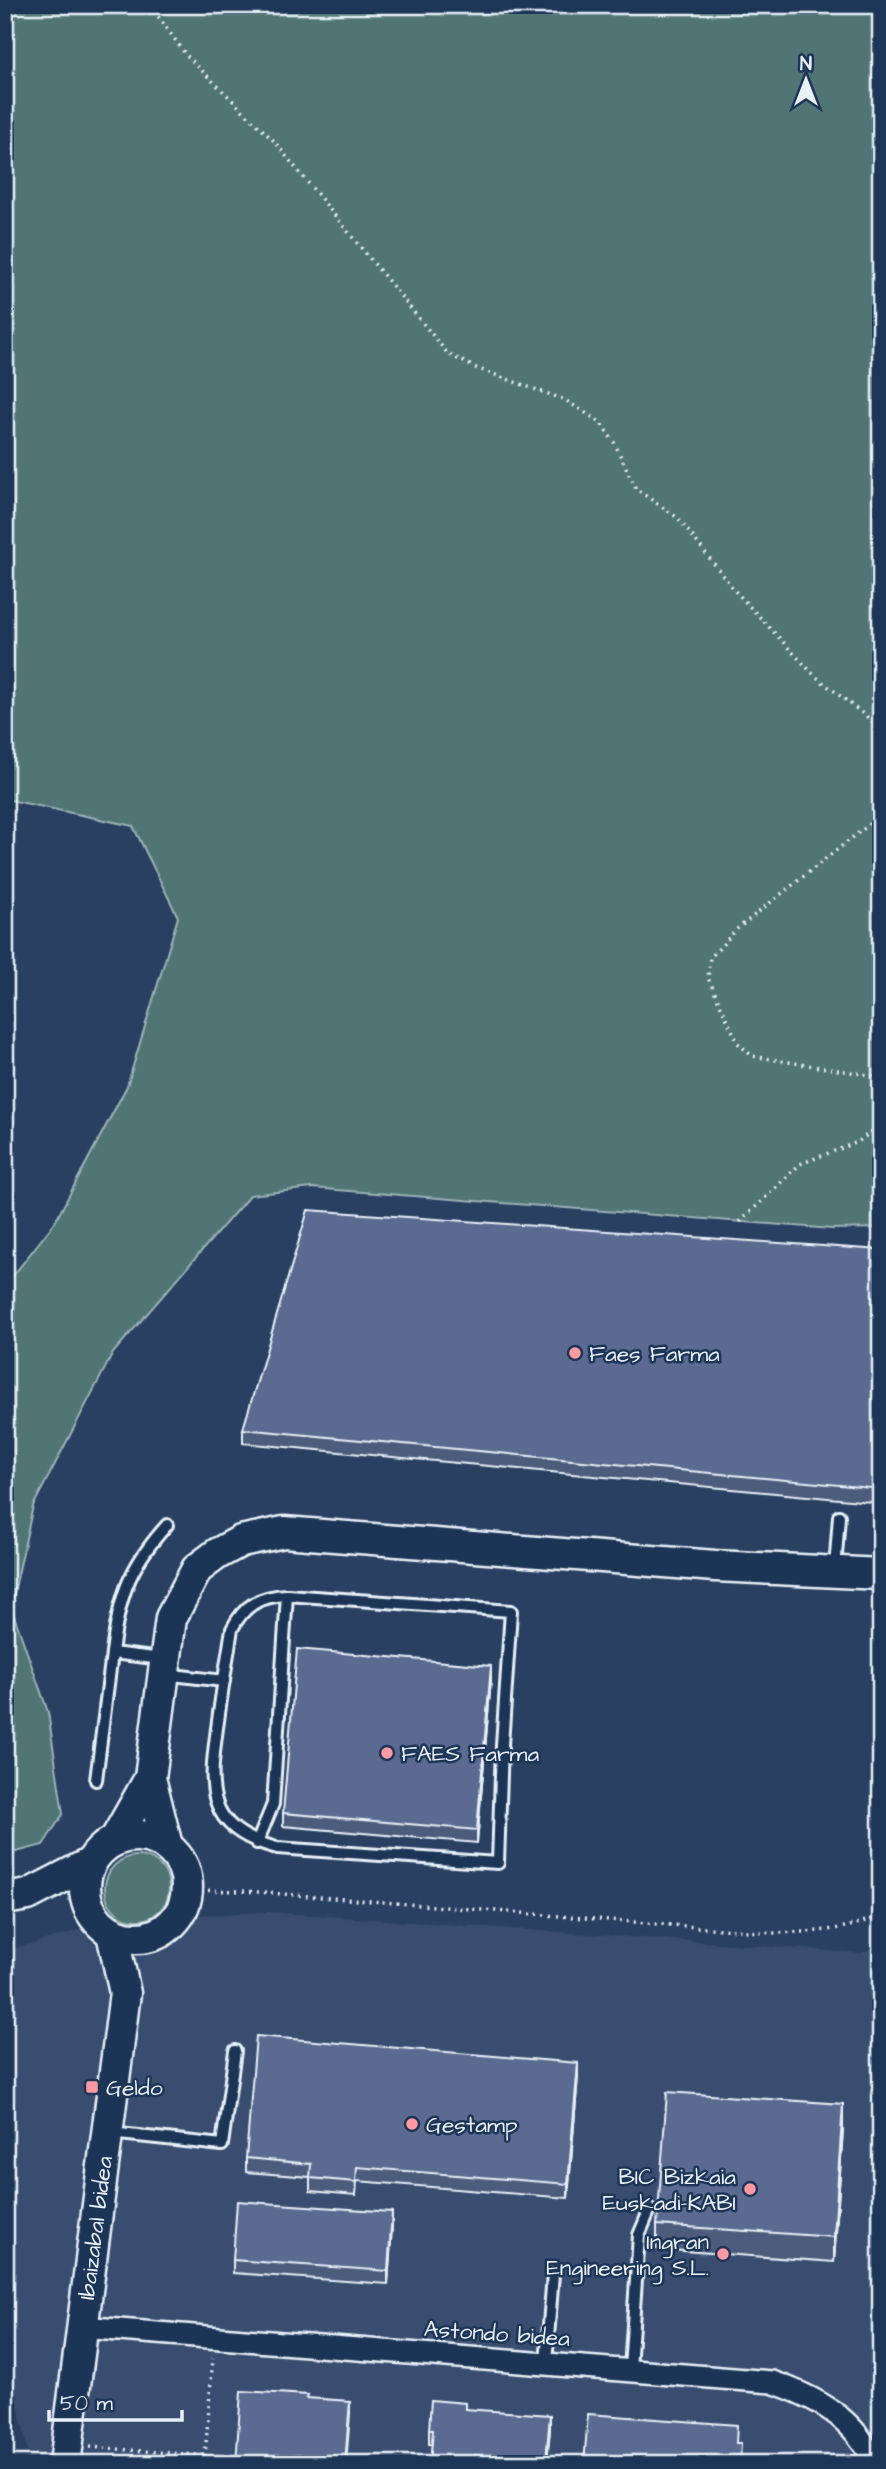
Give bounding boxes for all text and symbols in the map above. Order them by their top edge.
north arrow [770,46,840,116]
text: N [800,51,812,78]
place label: Faes Farma [589,1338,720,1370]
marker: Faes Farma [567,1345,583,1361]
place label: FAES Farma [401,1738,539,1770]
marker: FAES Farma [379,1745,395,1761]
place label: Geldo [106,2072,163,2104]
marker: Geldo [84,2079,100,2095]
place label: Gestamp [426,2109,518,2141]
marker: Gestamp [404,2116,420,2132]
street label: Ibaizabal bidea [71,2154,121,2302]
place label: BIC Bizkaia Euskadi-KABI [602,2161,736,2219]
marker: BIC Bizkaia Euskadi-KABI [742,2181,758,2197]
place label: Ingran Engineering S.L. [546,2226,709,2285]
marker: Ingran Engineering S.L. [715,2246,731,2262]
street label: Astondo bidea [423,2313,571,2355]
scale bar [49,2378,182,2422]
text: 50 m [60,2389,114,2418]

